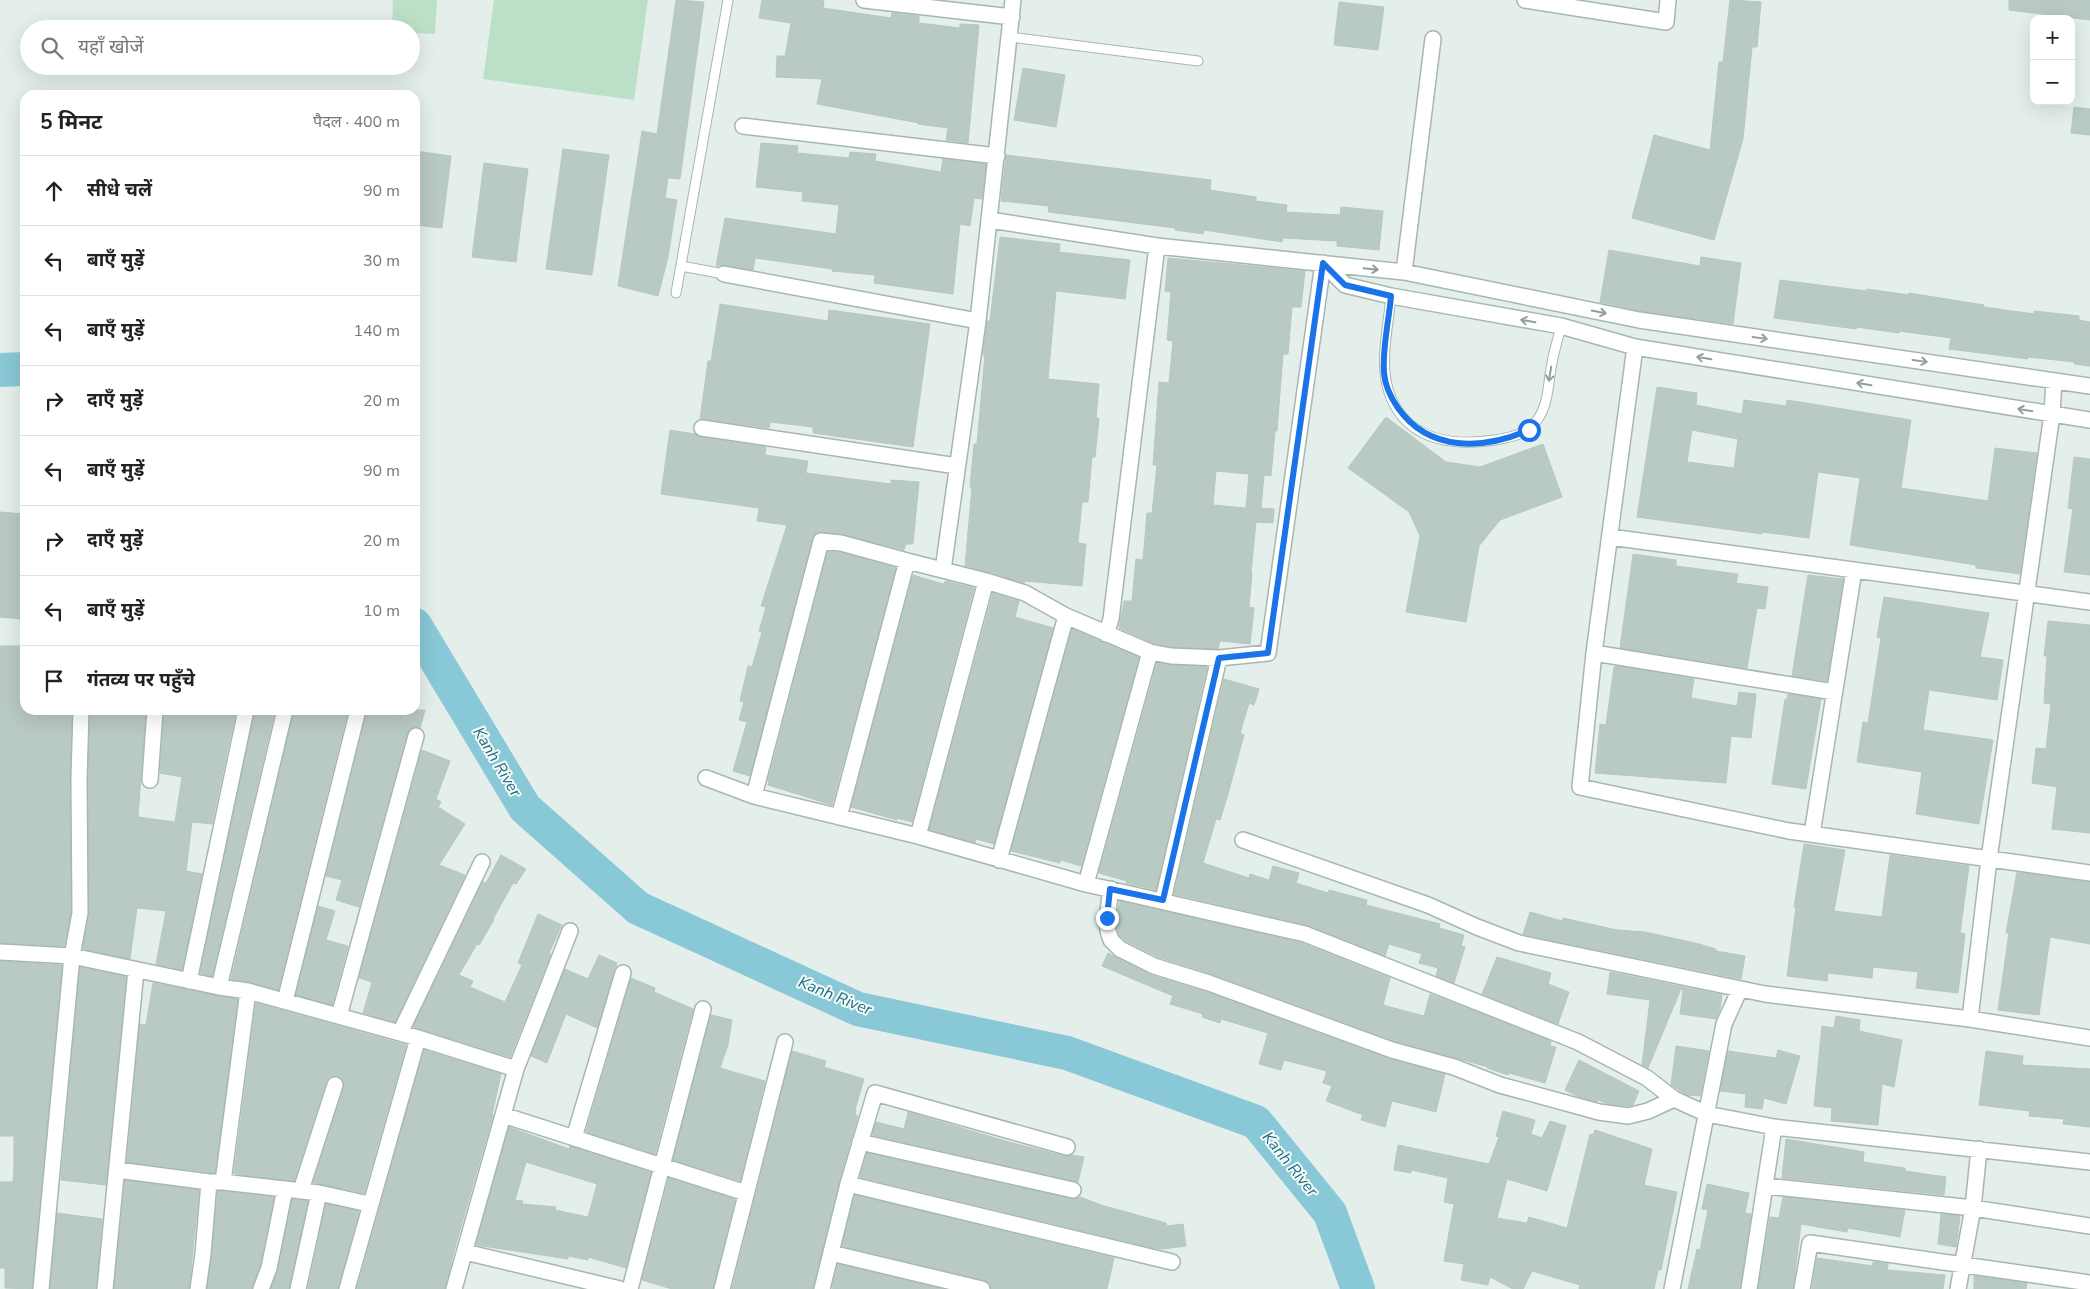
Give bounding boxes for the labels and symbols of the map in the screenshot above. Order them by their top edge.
one-way arrow [1363,264,1379,274]
one-way arrow [1591,308,1607,317]
one-way arrow [1520,315,1536,325]
one-way arrow [1751,333,1767,343]
one-way arrow [1696,353,1712,363]
one-way arrow [1912,357,1928,367]
one-way arrow [1545,365,1555,381]
one-way arrow [1856,379,1872,389]
one-way arrow [2017,405,2033,415]
route start [1518,419,1541,442]
water label: Kanh River [468,723,527,802]
route end [1096,907,1119,930]
water label: Kanh River [795,971,876,1021]
water label: Kanh River [1257,1127,1324,1202]

